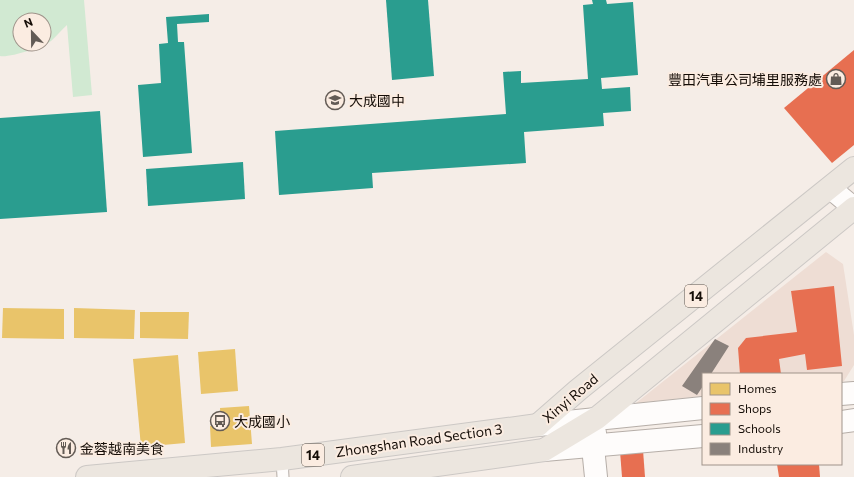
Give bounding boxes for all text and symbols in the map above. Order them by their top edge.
north arrow [12,12,52,52]
text: N [22,15,34,30]
shop icon: 豐田汽車公司埔里服務處 [825,68,847,90]
place label: 豐田汽車公司埔里服務處 [668,71,822,88]
school or university icon: 大成國中 [324,89,346,111]
place label: 大成國中 [349,92,405,109]
road number: 14 [685,285,707,307]
street label: Xinyi Road [539,370,601,426]
legend [702,373,842,465]
text: Homes [738,381,776,395]
text: Shops [738,401,772,415]
bus stop icon: 大成國小 [209,410,231,432]
place label: 大成國小 [234,413,290,430]
street label: Zhongshan Road Section 3 [335,420,503,460]
text: Schools [738,421,781,435]
restaurant icon: 金蓉越南美食 [55,437,77,459]
place label: 金蓉越南美食 [80,440,164,457]
text: Industry [738,441,783,455]
road number: 14 [302,444,324,466]

